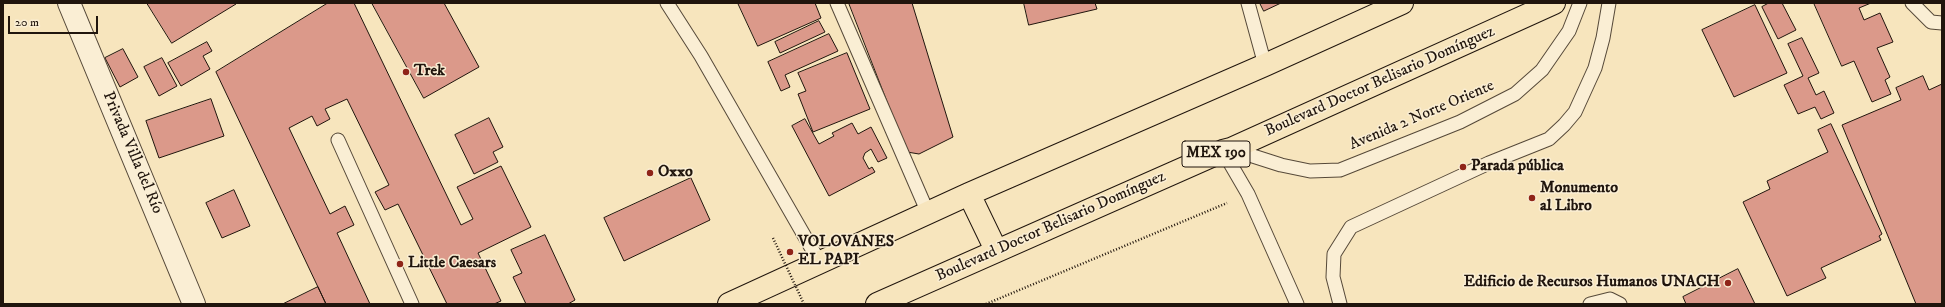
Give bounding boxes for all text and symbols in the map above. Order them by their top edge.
scale bar [10,8,100,34]
text: 20 m [15,15,39,30]
street label: Boulevard Doctor Belisario Domínguez [1262,23,1498,141]
place label: Trek [414,62,445,82]
marker: Trek [401,67,411,77]
street label: Avenida 2 Norte Oriente [1347,77,1497,155]
street label: Privada Villa del Río [98,89,166,217]
road number: MEX 190 [1182,141,1250,167]
place label: Parada pública [1471,157,1564,177]
marker: Parada pública [1458,162,1468,172]
place label: Oxxo [658,163,693,183]
marker: Oxxo [645,168,655,178]
street label: Boulevard Doctor Belisario Domínguez [933,168,1169,286]
place label: Monumento al Libro [1540,179,1618,217]
marker: Monumento al Libro [1527,193,1537,203]
place label: VOLOVANES EL PAPI [798,233,894,271]
marker: VOLOVANES EL PAPI [785,247,795,257]
place label: Little Caesars [408,254,496,274]
marker: Little Caesars [395,259,405,269]
place label: Edificio de Recursos Humanos UNACH [1464,273,1720,293]
marker: Edificio de Recursos Humanos UNACH [1723,278,1733,288]

